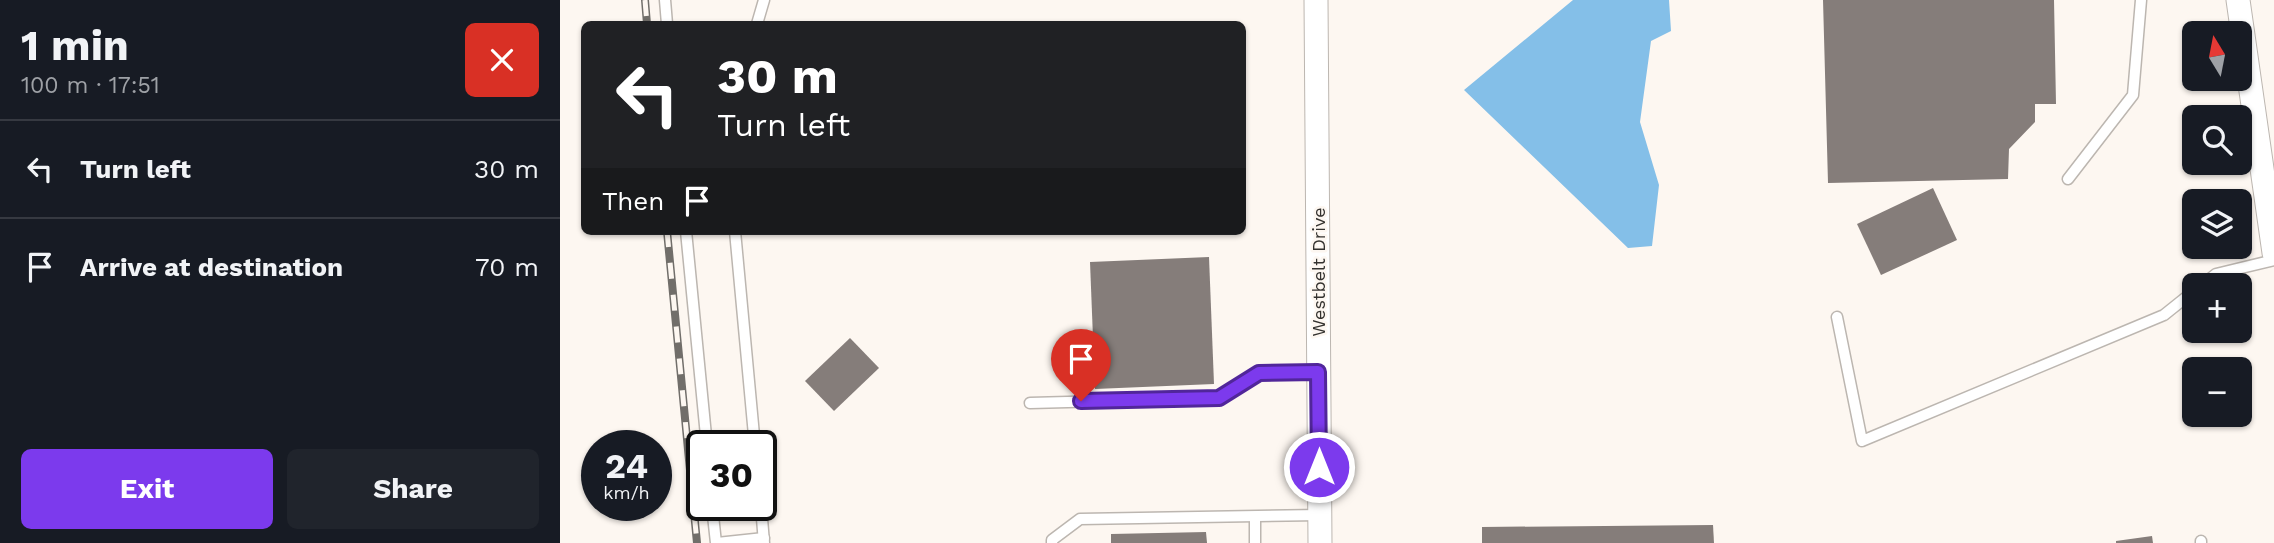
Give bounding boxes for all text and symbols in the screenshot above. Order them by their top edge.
text: 1 min [21,21,129,70]
north arrow [2182,21,2252,91]
map controls [2182,21,2252,427]
button: close [465,23,539,97]
text: 30 m [717,47,838,105]
icon: left [602,49,693,140]
text: 100 m · 17:51 [21,72,160,99]
button: search [2182,105,2252,175]
text: Turn left [717,106,850,144]
icon: left [21,150,59,188]
text: Turn left [80,154,191,184]
text: 30 m [474,154,539,184]
icon: arrive [678,182,716,220]
text: Then [602,186,664,216]
button: layers [2182,189,2252,259]
street label: Westbelt Drive [1308,207,1329,337]
icon: arrive [21,248,59,286]
text: Arrive at destination [80,252,343,282]
text: 70 m [475,252,539,282]
button: + [2182,273,2252,343]
pin [1051,329,1111,401]
icon: arrive [1062,340,1100,378]
button: − [2182,357,2252,427]
speed limit sign: 30 [686,430,777,521]
position arrow [1282,430,1356,504]
text: 24 [605,445,648,487]
button: Exit [21,449,273,529]
button: Share [287,449,539,529]
text: km/h [603,482,650,503]

